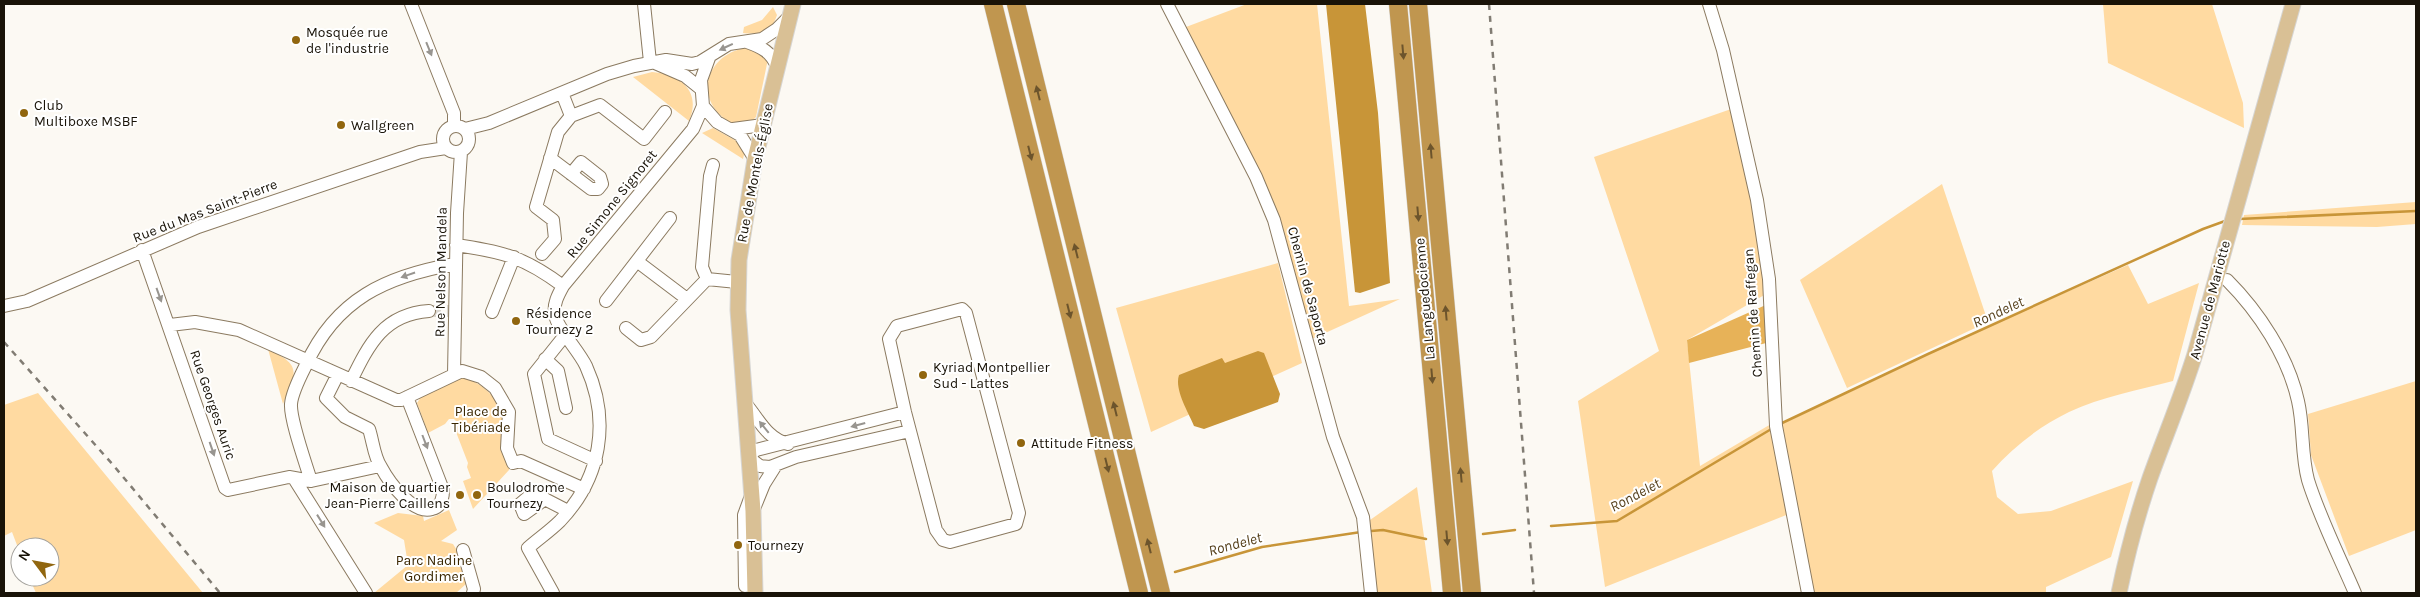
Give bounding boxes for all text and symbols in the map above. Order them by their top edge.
place label: Mosquée rue de l'industrie [306,24,389,57]
marker: Mosquée rue de l'industrie [290,34,302,46]
one-way arrow [425,42,433,57]
one-way arrow [719,43,733,51]
one-way arrow [1399,45,1407,61]
one-way arrow [1034,85,1042,100]
place label: Club Multiboxe MSBF [34,97,138,130]
street label: Rue de Montels-Église [732,102,777,244]
marker: Club Multiboxe MSBF [18,107,30,119]
place label: Wallgreen [351,117,414,134]
marker: Wallgreen [335,119,347,131]
one-way arrow [1427,143,1435,159]
one-way arrow [1026,145,1034,161]
street label: Rue Simone Signoret [563,147,661,261]
street label: Rue du Mas Saint-Pierre [130,176,280,246]
one-way arrow [1414,206,1422,222]
street label: Rue Nelson Mandela [431,207,451,337]
street label: Chemin de Saporta [1284,225,1332,347]
street label: La Languedocienne [1411,237,1439,361]
street label: Avenue de Mariotte [2186,239,2234,361]
one-way arrow [1072,243,1080,258]
street label: Chemin de Raffegan [1740,248,1766,378]
one-way arrow [400,272,415,279]
one-way arrow [156,288,163,303]
water label: Rondelet [1969,292,2027,332]
one-way arrow [1065,304,1073,319]
place label: Résidence Tournezy 2 [526,305,593,338]
one-way arrow [1442,305,1450,321]
marker: Résidence Tournezy 2 [510,315,522,327]
street label: Rue Georges Auric [186,348,240,462]
place label: Kyriad Montpellier Sud - Lattes [933,359,1050,392]
one-way arrow [1429,368,1437,384]
marker: Kyriad Montpellier Sud - Lattes [917,369,929,381]
one-way arrow [1110,401,1118,416]
park label: Place de Tibériade [451,403,511,436]
one-way arrow [758,421,769,434]
one-way arrow [851,421,866,429]
one-way arrow [421,435,429,450]
place label: Attitude Fitness [1031,435,1133,452]
marker: Attitude Fitness [1015,437,1027,449]
one-way arrow [208,442,216,457]
one-way arrow [1103,458,1111,473]
one-way arrow [1456,467,1464,483]
water label: Rondelet [1607,474,1664,516]
place label: Maison de quartier Jean-Pierre Caillens [325,479,451,512]
place label: Boulodrome Tournezy [487,479,565,512]
marker: Maison de quartier Jean-Pierre Caillens [454,489,466,501]
marker: Boulodrome Tournezy [471,489,483,501]
one-way arrow [316,514,325,528]
water label: Rondelet [1206,528,1265,560]
one-way arrow [1444,530,1452,546]
north arrow [10,537,60,587]
place label: Tournezy [748,537,804,554]
one-way arrow [1145,538,1153,553]
marker: Tournezy [732,539,744,551]
text: N [15,547,34,564]
park label: Parc Nadine Gordimer [396,552,472,585]

